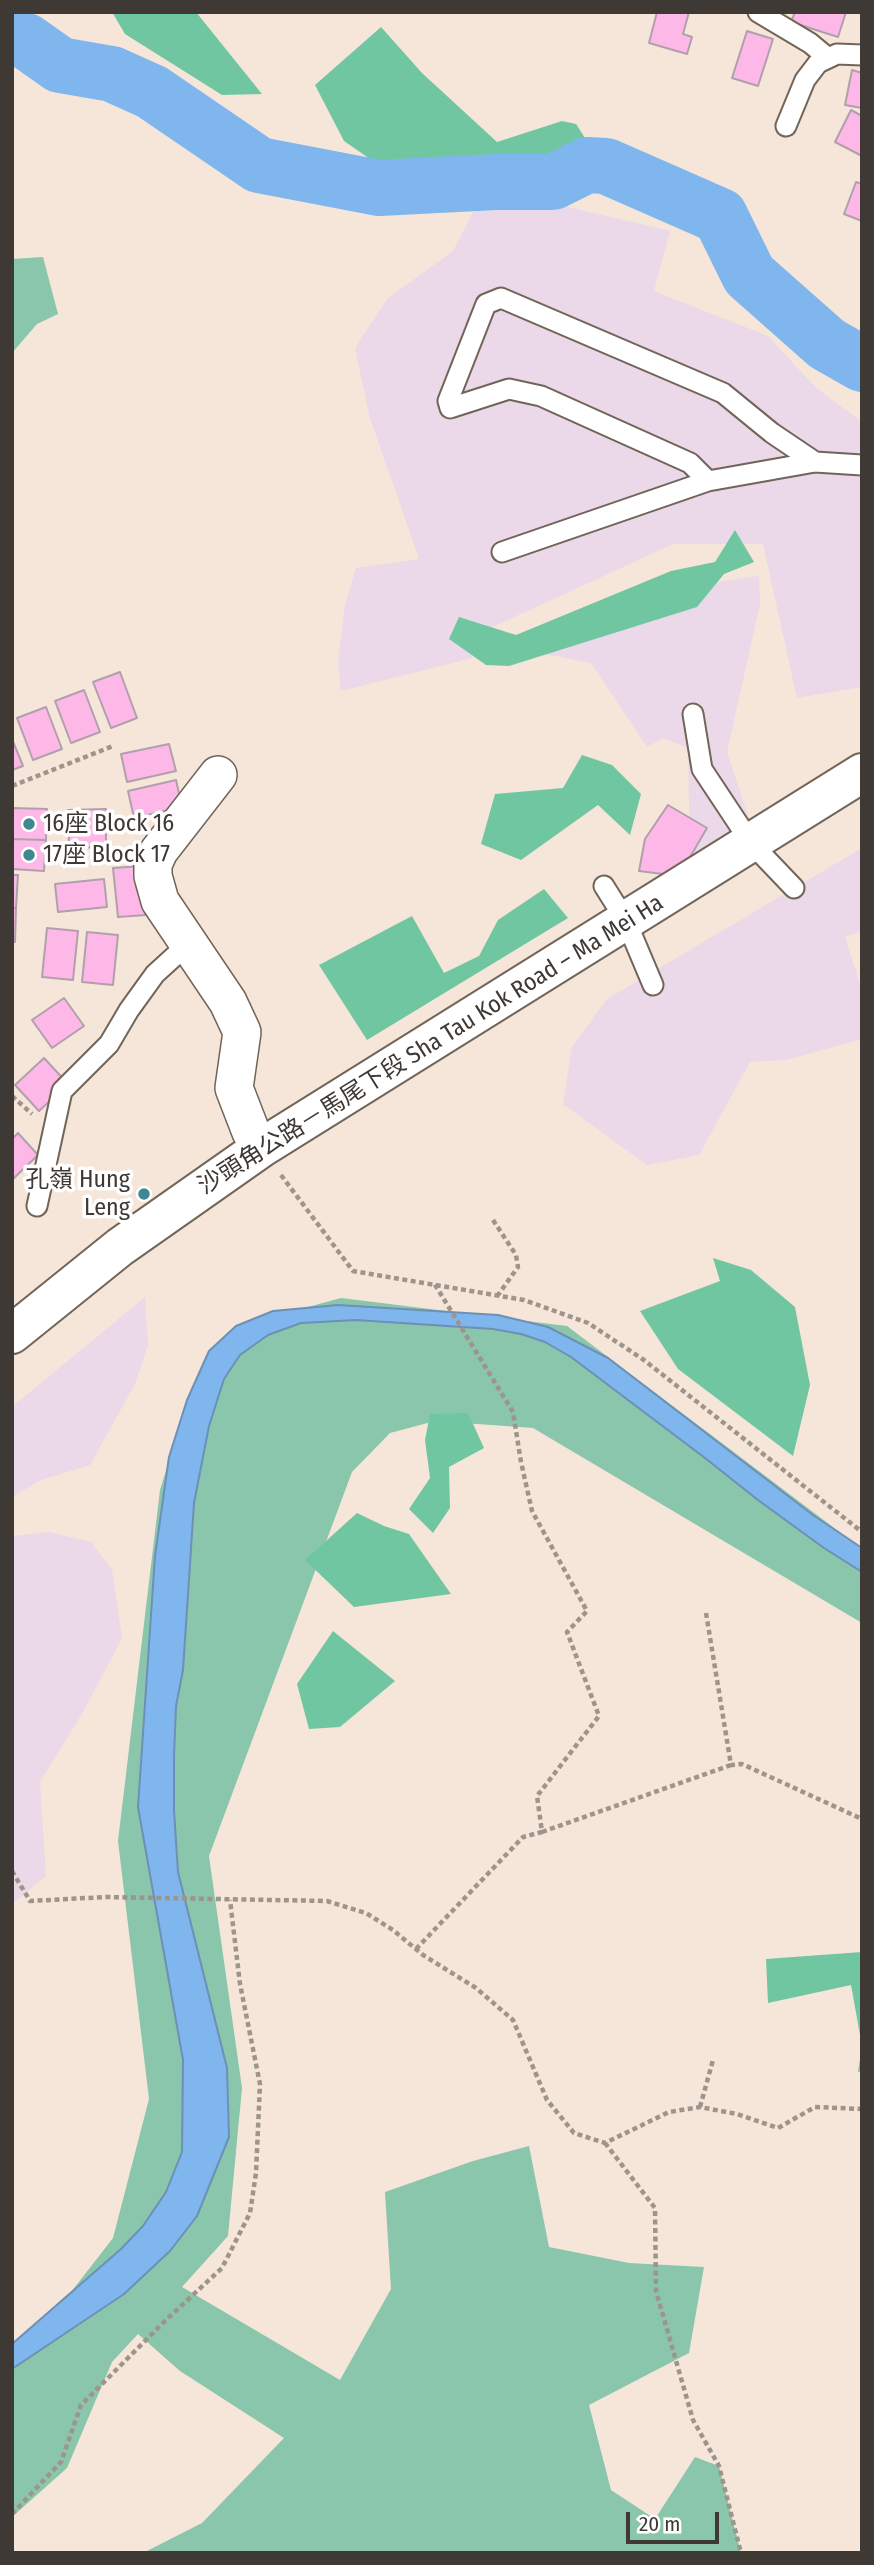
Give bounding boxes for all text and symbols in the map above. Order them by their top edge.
place label: 16座 Block 16 [43,810,174,838]
marker: 16座 Block 16 [21,816,37,832]
place label: 17座 Block 17 [43,841,170,869]
marker: 17座 Block 17 [21,847,37,863]
street label: 沙頭角公路－馬尾下段 Sha Tau Kok Road – Ma Mei Ha [193,889,669,1201]
place label: 孔嶺 Hung Leng [25,1166,130,1222]
marker: 孔嶺 Hung Leng [136,1186,152,1202]
scale bar [629,2498,722,2542]
text: 20 m [639,2511,680,2537]

